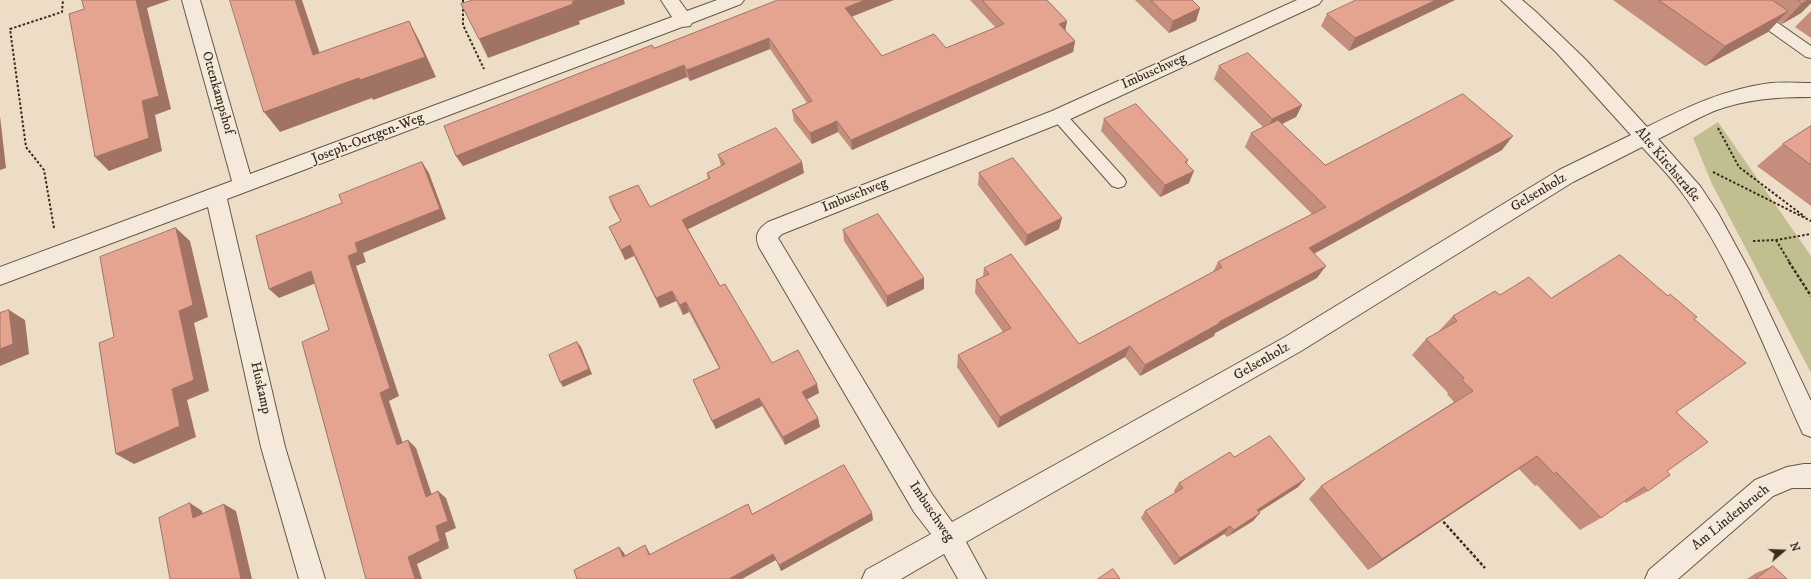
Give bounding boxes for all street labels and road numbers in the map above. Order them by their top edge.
street label: Ottenkampshof [197,50,237,136]
street label: Imbuschweg [1119,50,1189,94]
street label: Joseph-Oertgen-Weg [310,110,426,168]
street label: Alte Kirchstraße [1631,124,1703,206]
street label: Gelsenholz [1508,170,1570,216]
street label: Imbuschweg [820,175,890,217]
street label: Gelsenholz [1231,339,1293,385]
street label: Huskamp [246,360,274,416]
street label: Imbuschweg [905,479,957,545]
street label: Am Lindenbruch [1689,481,1773,555]

